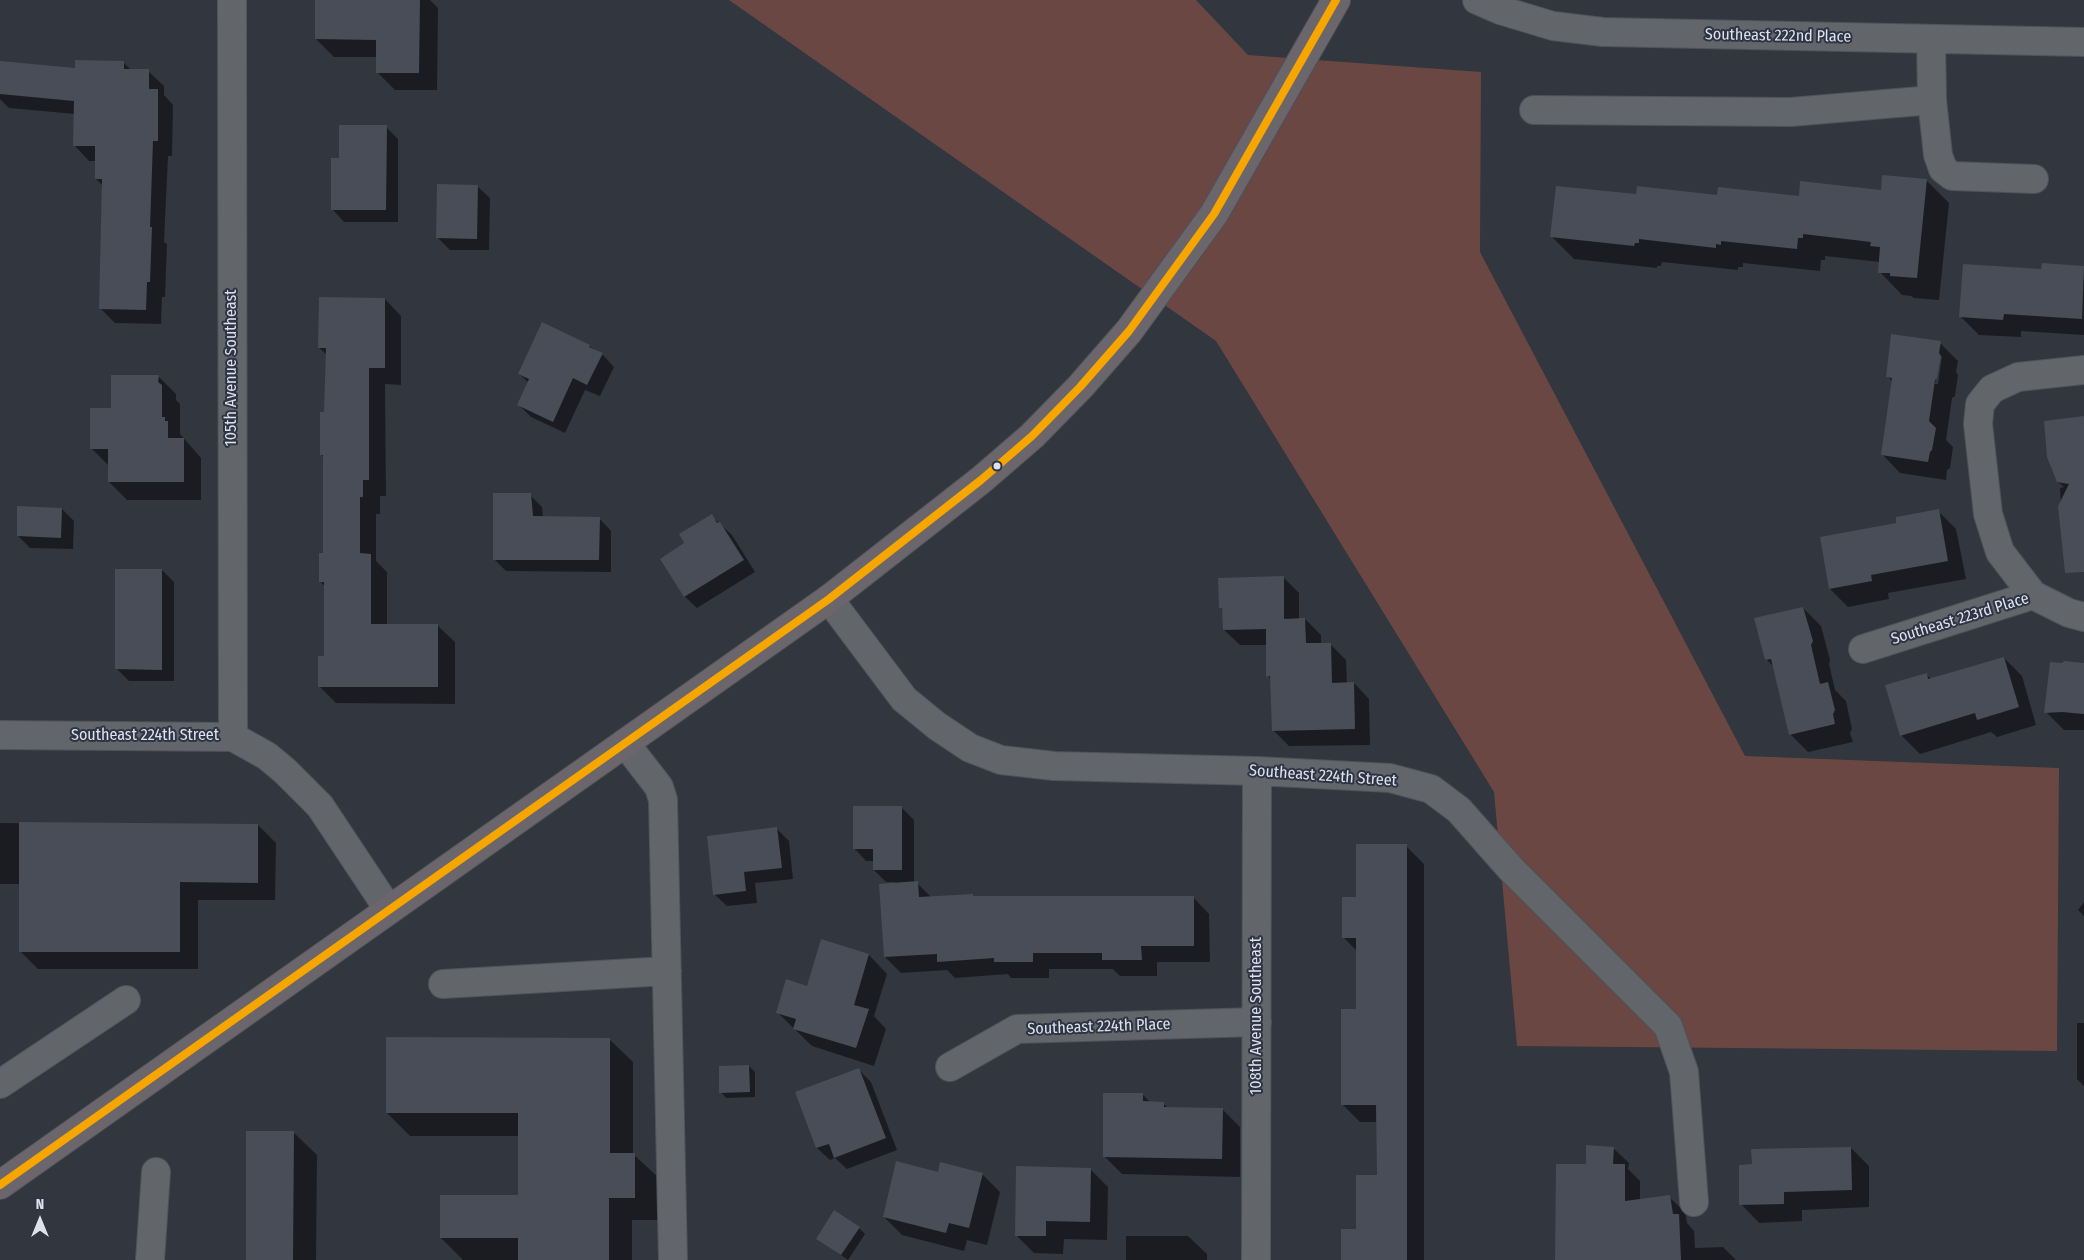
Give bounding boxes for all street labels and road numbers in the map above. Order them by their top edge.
street label: Southeast 222nd Place [1705,25,1851,47]
street label: 105th Avenue Southeast [222,289,242,447]
street label: Southeast 223rd Place [1889,589,2031,649]
street label: Southeast 224th Street [71,726,219,746]
street label: Southeast 224th Street [1249,761,1397,791]
street label: 108th Avenue Southeast [1247,937,1267,1095]
street label: Southeast 224th Place [1027,1015,1171,1039]

